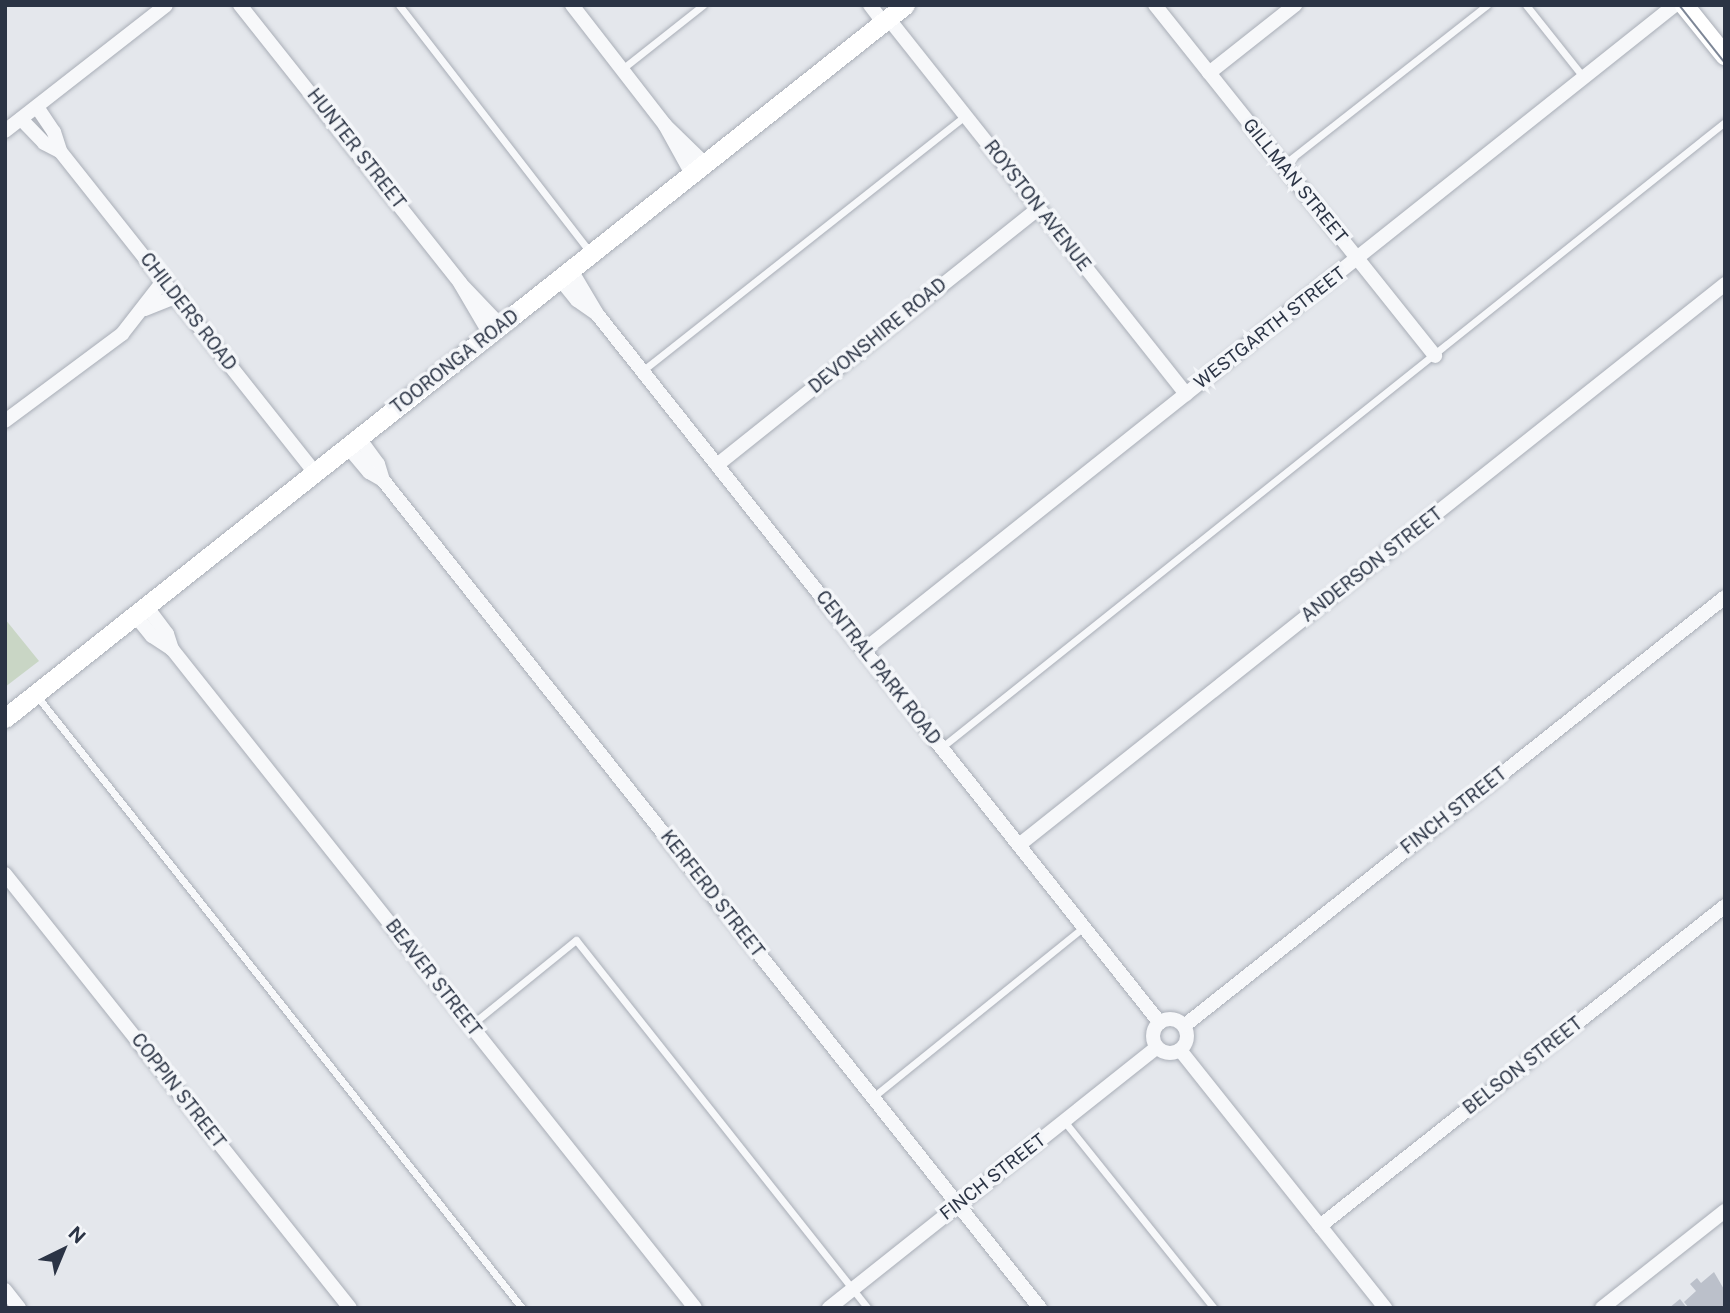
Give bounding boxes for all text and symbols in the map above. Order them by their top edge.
street label: HUNTER STREET [302,85,410,213]
street label: GILLMAN STREET [1238,114,1352,248]
street label: ROYSTON AVENUE [979,136,1095,276]
street label: CHILDERS ROAD [135,249,241,375]
street label: WESTGARTH STREET [1190,262,1350,394]
street label: DEVONSHIRE ROAD [805,274,951,398]
street label: TOORONGA ROAD [387,305,523,419]
street label: ANDERSON STREET [1297,503,1447,627]
street label: CENTRAL PARK ROAD [811,587,945,749]
street label: FINCH STREET [1397,763,1511,859]
street label: KERFERD STREET [656,826,768,962]
street label: BEAVER STREET [381,915,485,1041]
street label: BELSON STREET [1459,1013,1587,1119]
street label: COPPIN STREET [127,1029,229,1153]
street label: FINCH STREET [936,1129,1050,1225]
north arrow [28,1215,98,1285]
text: N [64,1222,90,1248]

